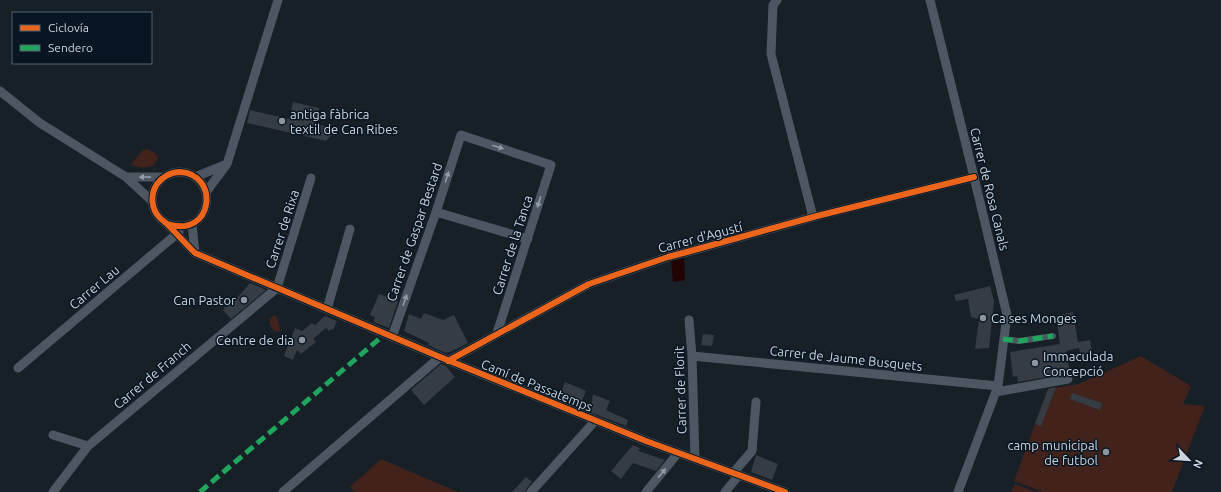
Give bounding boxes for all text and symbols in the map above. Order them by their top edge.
legend [12,12,152,64]
text: Ciclovía [48,21,89,34]
text: Sendero [48,41,93,54]
place label: antiga fàbrica textil de Can Ribes [290,107,398,136]
marker: antiga fàbrica textil de Can Ribes [277,116,287,126]
street label: Carrer de Rosa Canals [968,126,1012,252]
one-way arrow [492,144,504,150]
street label: Carrer de Gaspar Bestard [384,161,444,303]
one-way arrow [444,171,450,183]
one-way arrow [138,174,151,180]
street label: Carrer de Rixa [263,188,301,270]
street label: Carrer de la Tanca [489,193,535,297]
one-way arrow [536,196,542,208]
street label: Carrer d'Agustí [656,219,745,255]
street label: Carrer Lau [66,262,122,312]
place label: Can Pastor [173,293,236,307]
one-way arrow [402,294,408,306]
marker: Can Pastor [239,295,249,305]
place label: Ca ses Monges [991,311,1077,325]
marker: Ca ses Monges [978,313,988,323]
place label: Centre de dia [216,333,294,347]
marker: Centre de dia [297,335,307,345]
street label: Carrer de Franch [111,339,193,411]
street label: Carrer de Jaume Busquets [769,343,923,373]
street label: Carrer de Florit [671,346,689,434]
place label: Immaculada Concepció [1043,349,1113,378]
street label: Camí de Passatemps [479,356,595,414]
marker: Immaculada Concepció [1030,358,1040,368]
place label: camp municipal de futbol [1007,438,1099,467]
north arrow [1169,440,1209,480]
marker: camp municipal de futbol [1101,447,1111,457]
text: N [1191,458,1205,470]
one-way arrow [658,467,667,478]

